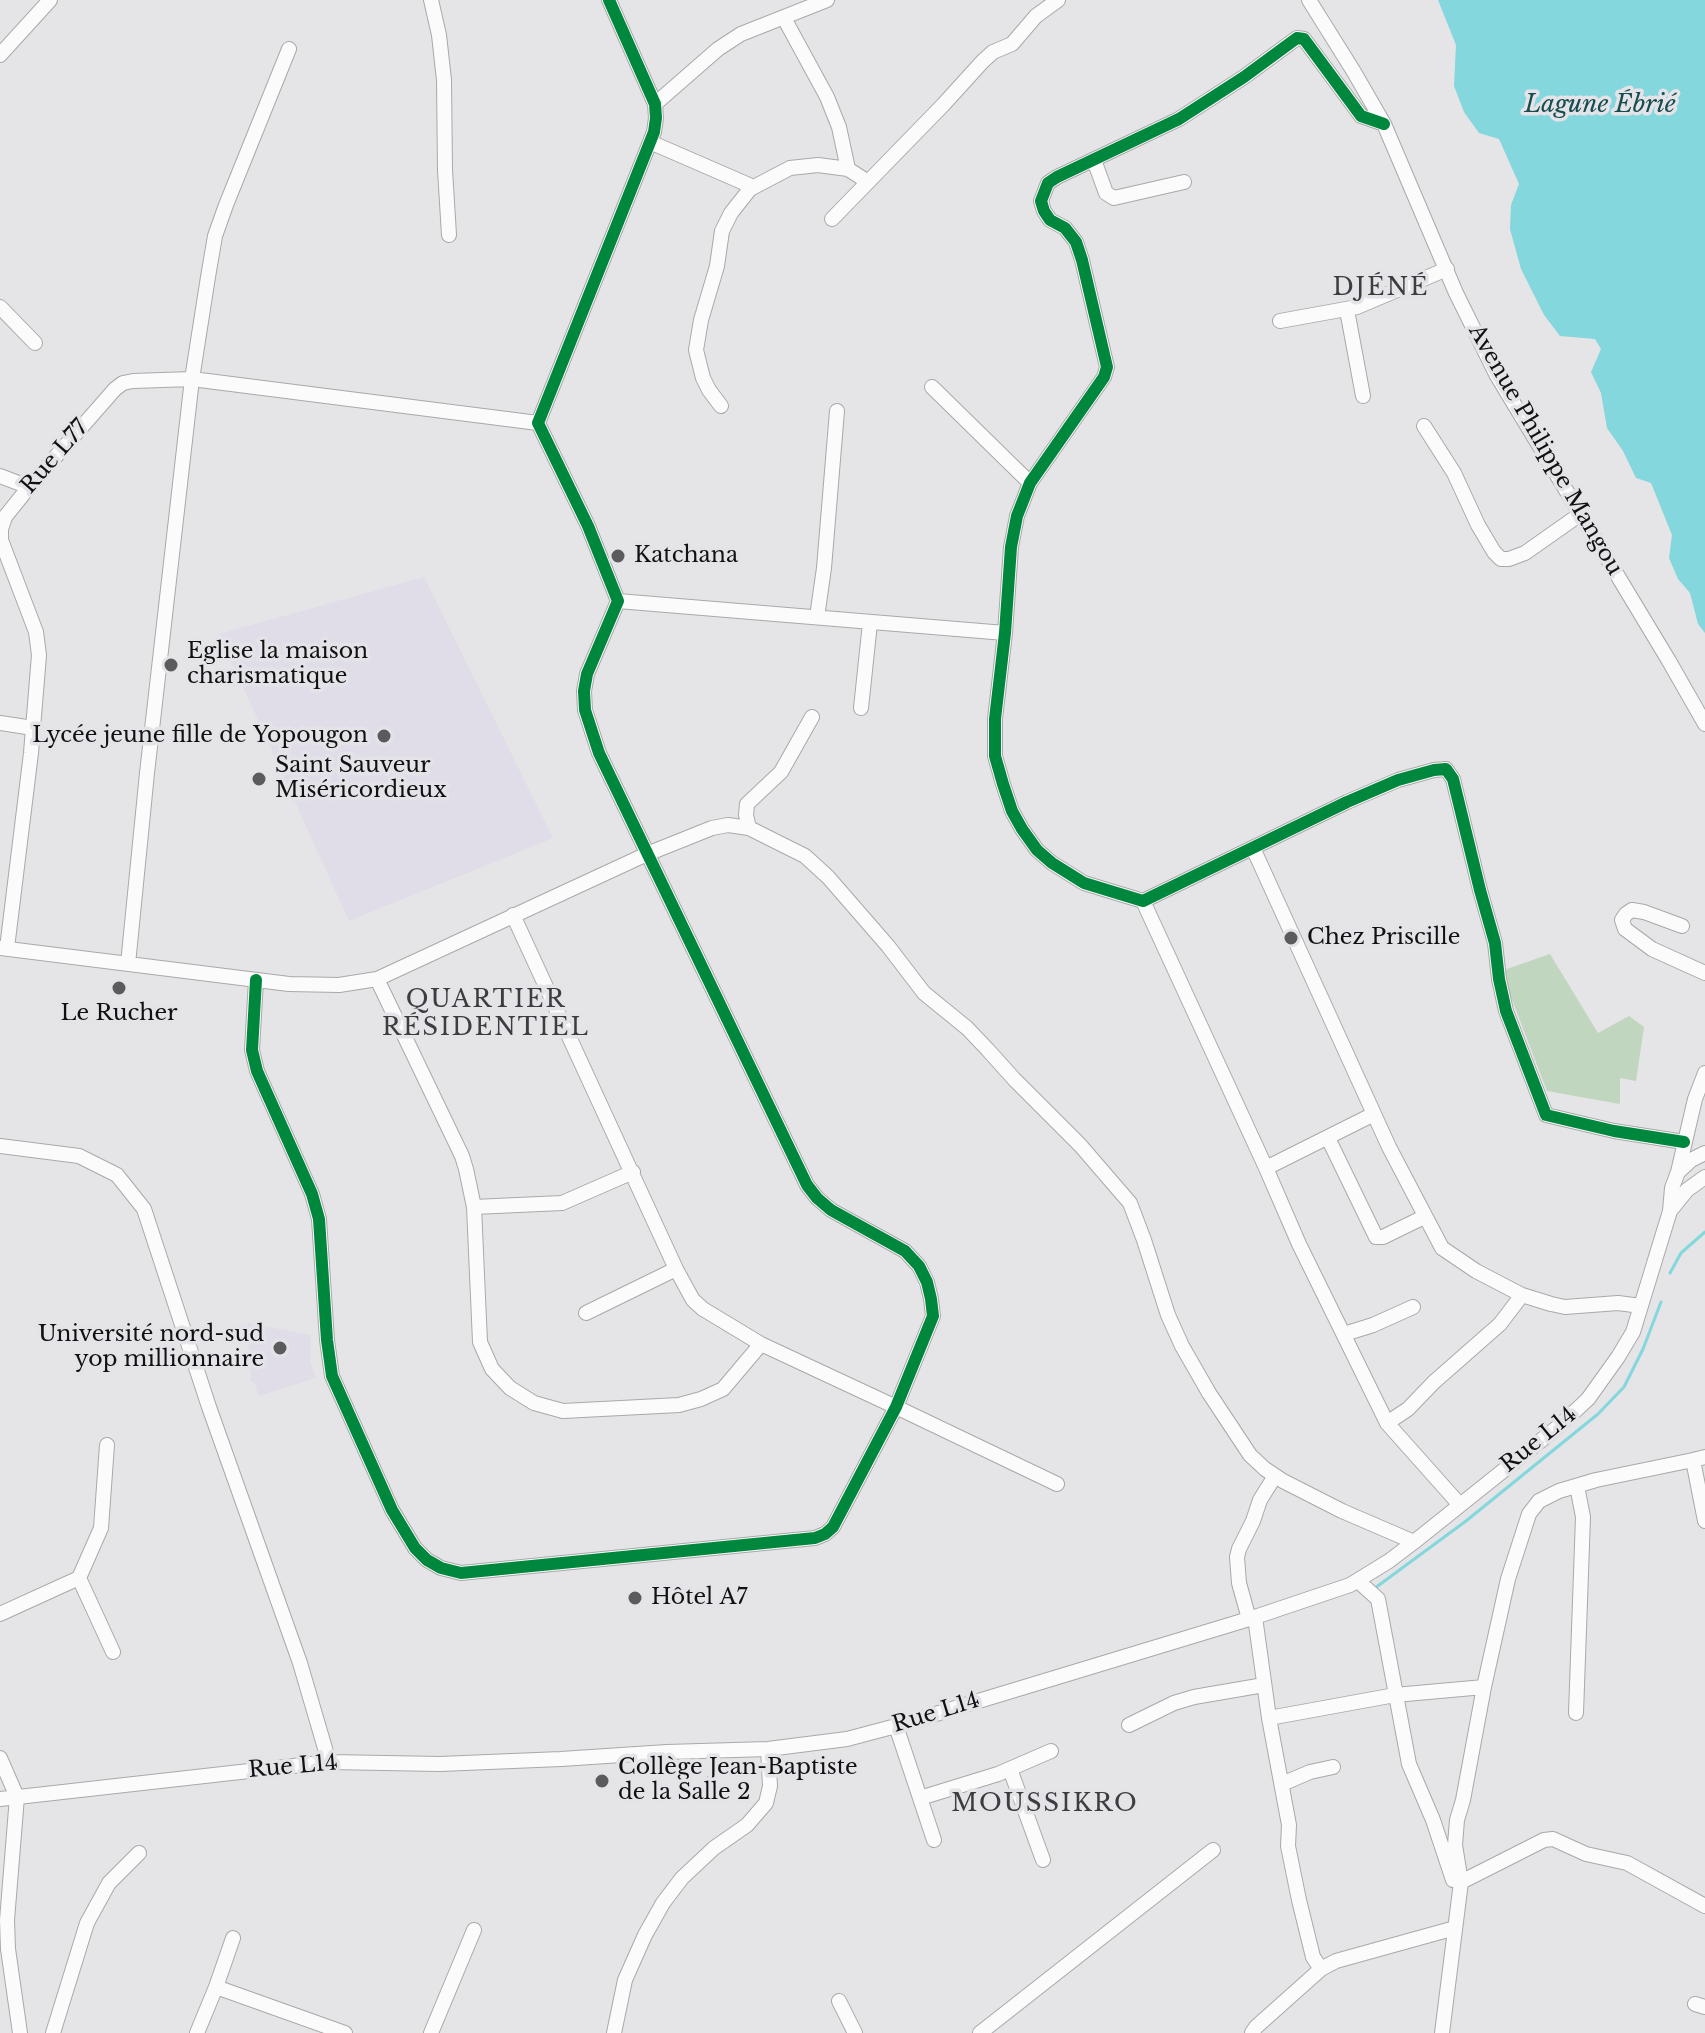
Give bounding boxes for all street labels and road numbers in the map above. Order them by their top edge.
street label: Avenue Philippe Mangou [1462,320,1628,580]
street label: Rue L77 [16,415,94,499]
street label: Rue L14 [1496,1402,1582,1478]
street label: Rue L14 [889,1687,983,1739]
street label: Rue L14 [247,1750,339,1784]

